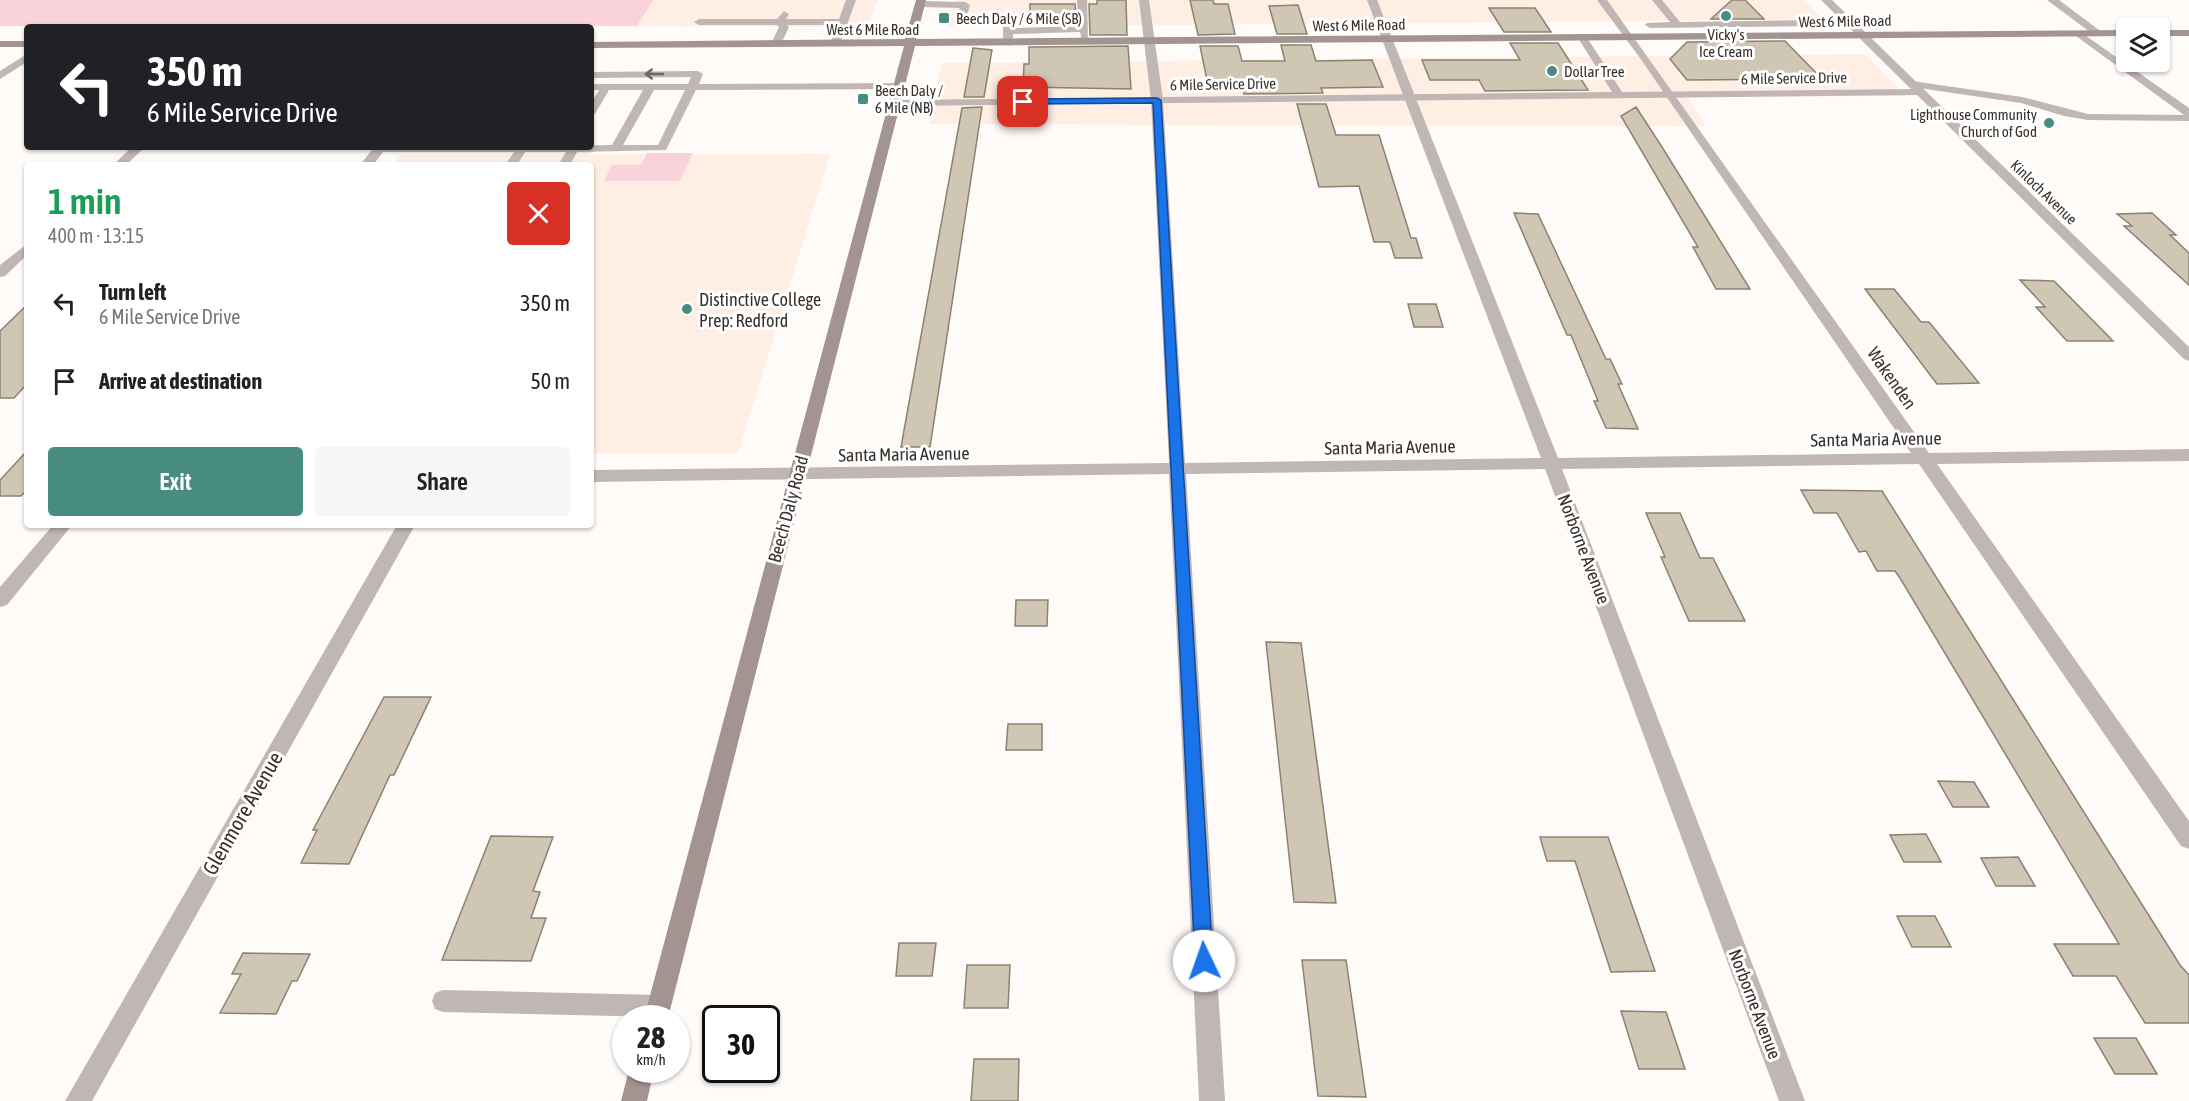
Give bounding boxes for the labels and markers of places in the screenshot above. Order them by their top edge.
marker: Vicky's Ice Cream [1719,9,1733,23]
place label: Beech Daly / 6 Mile (SB) [956,10,1082,27]
marker: Beech Daly / 6 Mile (SB) [937,11,951,25]
place label: Vicky's Ice Cream [1699,26,1753,60]
place label: Dollar Tree [1564,63,1625,80]
marker: Dollar Tree [1545,64,1559,78]
pin [997,76,1048,127]
place label: Beech Daly / 6 Mile (NB) [875,82,943,116]
marker: Beech Daly / 6 Mile (NB) [856,92,870,106]
place label: Lighthouse Community Church of God [1910,106,2037,140]
marker: Lighthouse Community Church of God [2042,116,2056,130]
place label: Distinctive College Prep: Redford [699,289,821,331]
marker: Distinctive College Prep: Redford [680,302,694,316]

